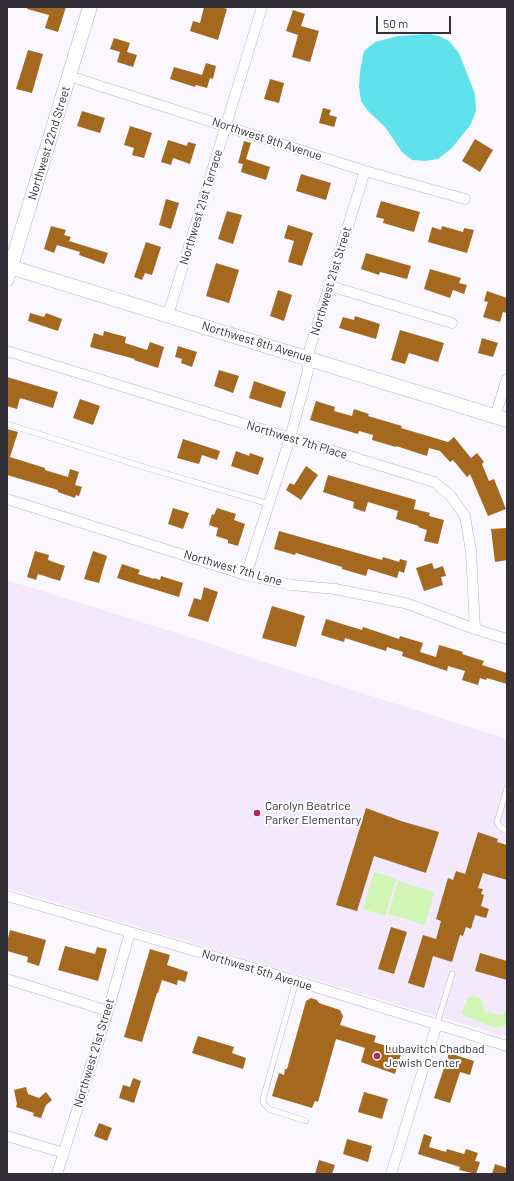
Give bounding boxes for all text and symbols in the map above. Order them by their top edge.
scale bar [378,8,453,34]
text: 50 m [383,16,408,30]
street label: Northwest 22nd Street [25,84,73,202]
street label: Northwest 9th Avenue [210,114,324,164]
street label: Northwest 21st Terrace [177,148,225,266]
street label: Northwest 21st Street [308,225,354,337]
street label: Northwest 8th Avenue [200,318,314,366]
street label: Northwest 7th Place [245,418,349,462]
street label: Northwest 7th Lane [182,547,284,589]
place label: Carolyn Beatrice Parker Elementary [265,799,361,827]
marker: Carolyn Beatrice Parker Elementary [252,808,262,818]
street label: Northwest 5th Avenue [200,946,314,994]
street label: Northwest 21st Street [71,997,117,1109]
place label: Lubavitch Chadbad Jewish Center [385,1042,485,1070]
marker: Lubavitch Chadbad Jewish Center [372,1051,382,1061]

